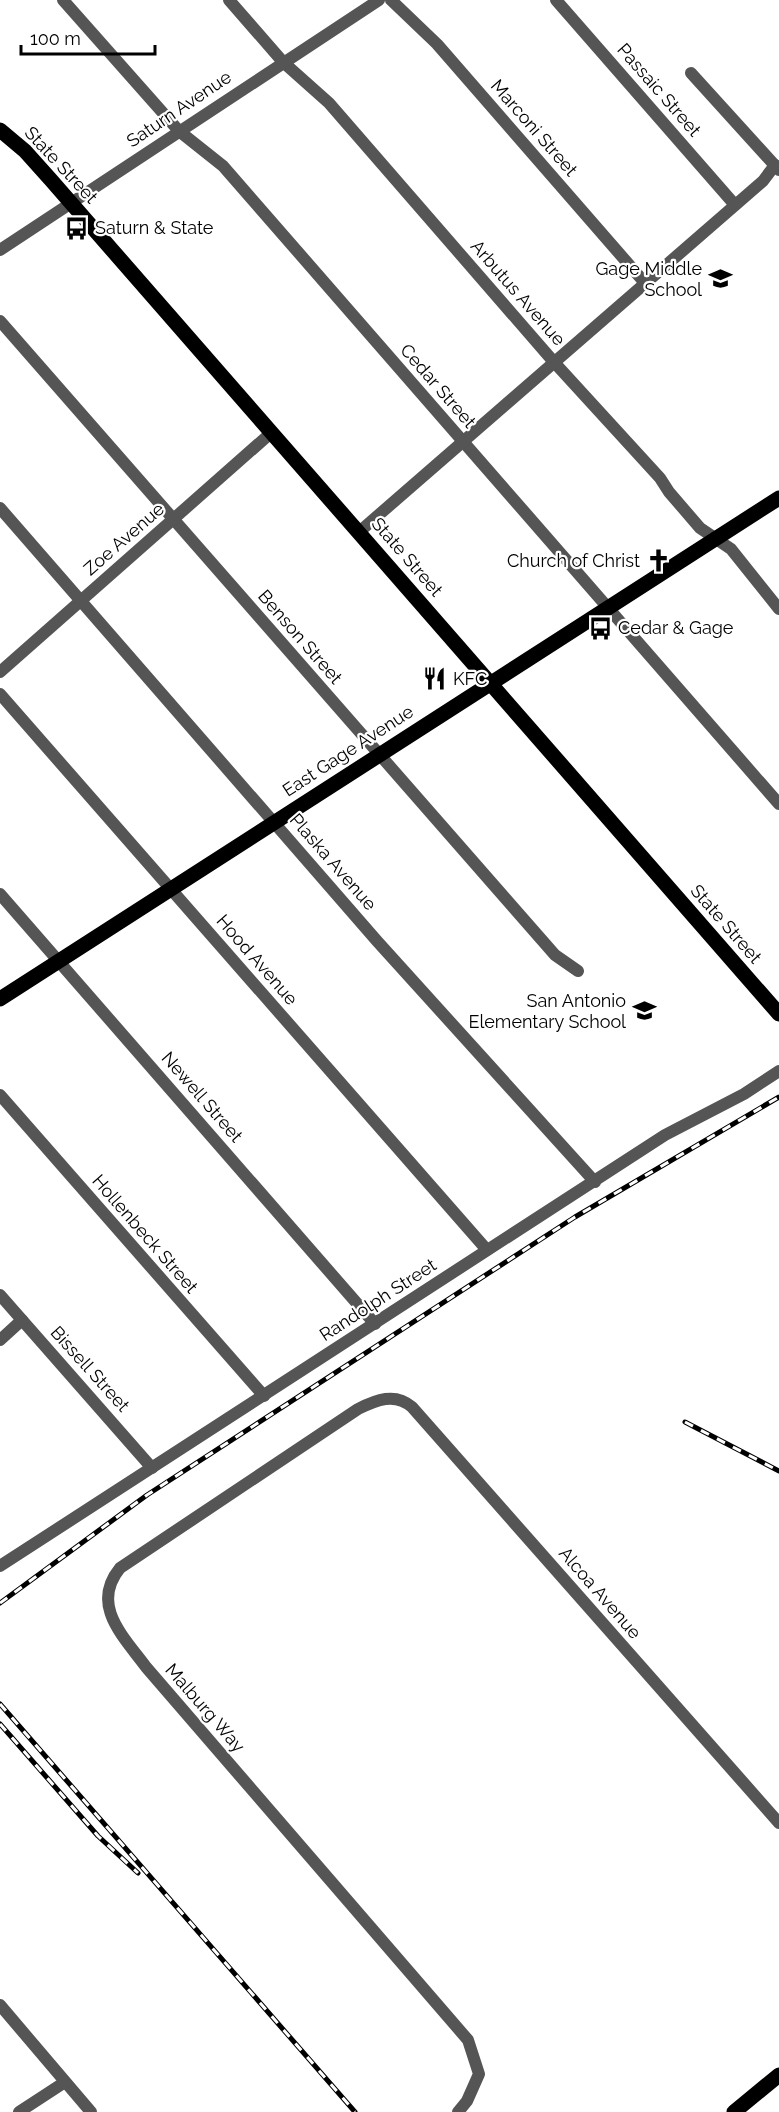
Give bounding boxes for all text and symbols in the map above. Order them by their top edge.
scale bar [21,18,154,56]
text: 100 m [30,28,81,49]
street label: Passaic Street [613,39,705,140]
street label: Saturn Avenue [123,66,235,151]
street label: Marconi Street [487,75,582,180]
street label: State Street [20,122,102,207]
bus stop icon: Saturn & State [64,215,90,241]
place label: Saturn & State [95,217,214,238]
street label: Arbutus Avenue [467,236,570,350]
place label: Gage Middle School [595,258,702,300]
school or university icon: Gage Middle School [707,266,733,292]
street label: Cedar Street [396,339,481,432]
street label: Zoe Avenue [79,498,168,579]
street label: State Street [367,513,447,600]
church icon: Church of Christ [645,548,671,574]
place label: Church of Christ [507,550,640,571]
street label: Benson Street [254,585,347,688]
bus stop icon: Cedar & Gage [587,615,613,641]
place label: Cedar & Gage [618,617,734,638]
restaurant icon: KFC [422,666,448,692]
place label: KFC [453,668,487,689]
street label: East Gage Avenue [278,700,417,801]
street label: Plaska Avenue [286,809,381,915]
street label: State Street [686,880,766,967]
street label: Hood Avenue [212,910,303,1010]
place label: San Antonio Elementary School [468,990,626,1032]
school or university icon: San Antonio Elementary School [631,998,657,1024]
street label: Newell Street [157,1047,247,1146]
street label: Hollenbeck Street [88,1170,203,1297]
street label: Randolph Street [315,1254,440,1345]
street label: Bissell Street [47,1322,134,1416]
street label: Alcoa Avenue [555,1543,646,1643]
street label: Malburg Way [161,1659,250,1756]

